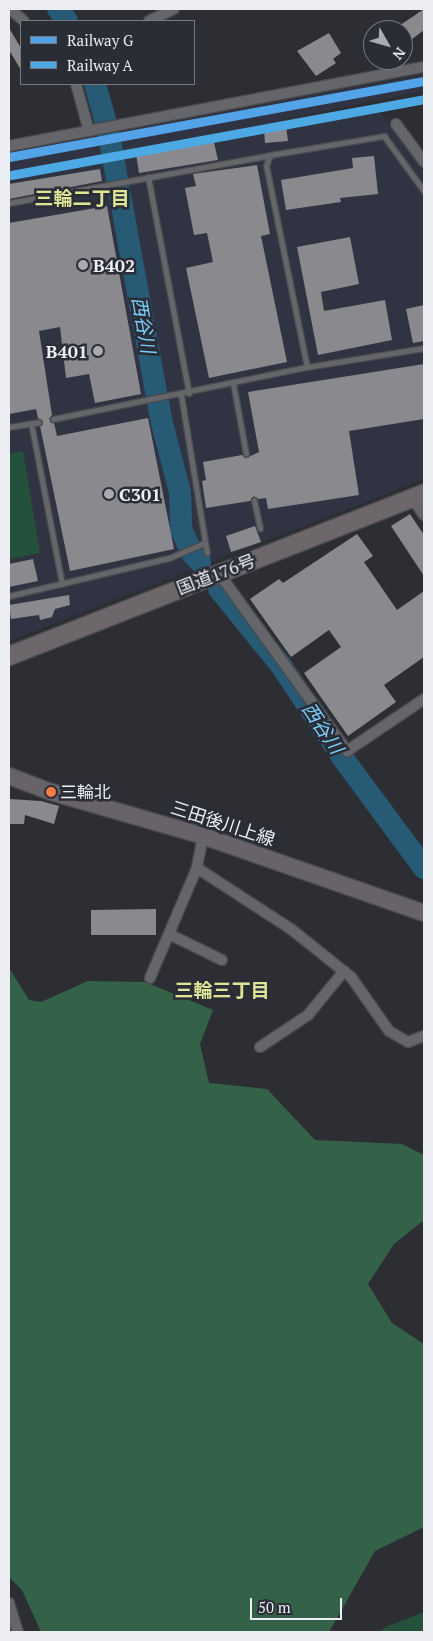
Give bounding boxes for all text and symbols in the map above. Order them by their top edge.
legend [20,20,195,85]
north arrow [363,20,413,70]
text: Railway G [67,30,133,50]
text: N [389,44,410,64]
text: Railway A [67,55,133,75]
district label: 三輪二丁目 [35,187,129,209]
place label: B402 [93,254,135,276]
marker: B402 [77,259,89,271]
water label: 西谷川 [128,295,160,355]
place label: B401 [46,340,88,362]
marker: B401 [92,345,104,357]
place label: C301 [119,483,161,505]
marker: C301 [103,488,115,500]
street label: 国道176号 [173,549,259,599]
water label: 西谷川 [298,698,348,758]
place label: 三輪北 [60,782,111,802]
marker: 三輪北 [46,787,56,797]
street label: 三田後川上線 [168,796,278,850]
district label: 三輪三丁目 [175,979,269,1001]
scale bar [253,1588,346,1620]
text: 50 m [258,1597,291,1617]

